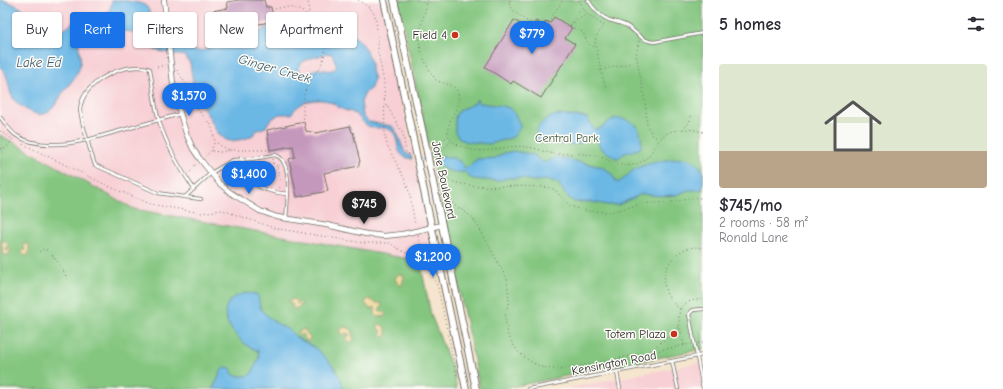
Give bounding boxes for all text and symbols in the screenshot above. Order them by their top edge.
chip: Buy [12,12,62,48]
chip: Rent [70,12,125,48]
chip: Filters [133,12,197,48]
chip: New [205,12,258,48]
chip: Apartment [266,12,357,48]
icon: filters [965,13,987,35]
text: 5 homes [719,15,781,34]
pin: $779 [508,21,556,55]
text: $779 [519,26,545,41]
place label: Field 4 [413,28,447,42]
marker: Field 4 [450,30,460,40]
water label: Ginger Creek [237,51,313,86]
water label: Lake Ed [16,55,63,70]
pin: $1,570 [156,83,222,117]
text: $1,570 [171,88,207,103]
icon: home [817,90,889,162]
park label: Central Park [535,131,599,145]
street label: Jorie Boulevard [429,140,459,220]
pin: $1,400 [216,161,282,195]
text: $1,400 [231,166,267,181]
pin: $745 [340,191,388,225]
text: $745 [351,196,377,211]
text: $745/mo [719,196,782,215]
text: 2 rooms · 58 m² [719,215,808,230]
text: Ronald Lane [719,230,788,245]
pin: $1,200 [400,244,466,278]
text: $1,200 [415,249,451,264]
place label: Totem Plaza [605,327,666,341]
marker: Totem Plaza [669,329,679,339]
street label: Kensington Road [570,348,658,378]

